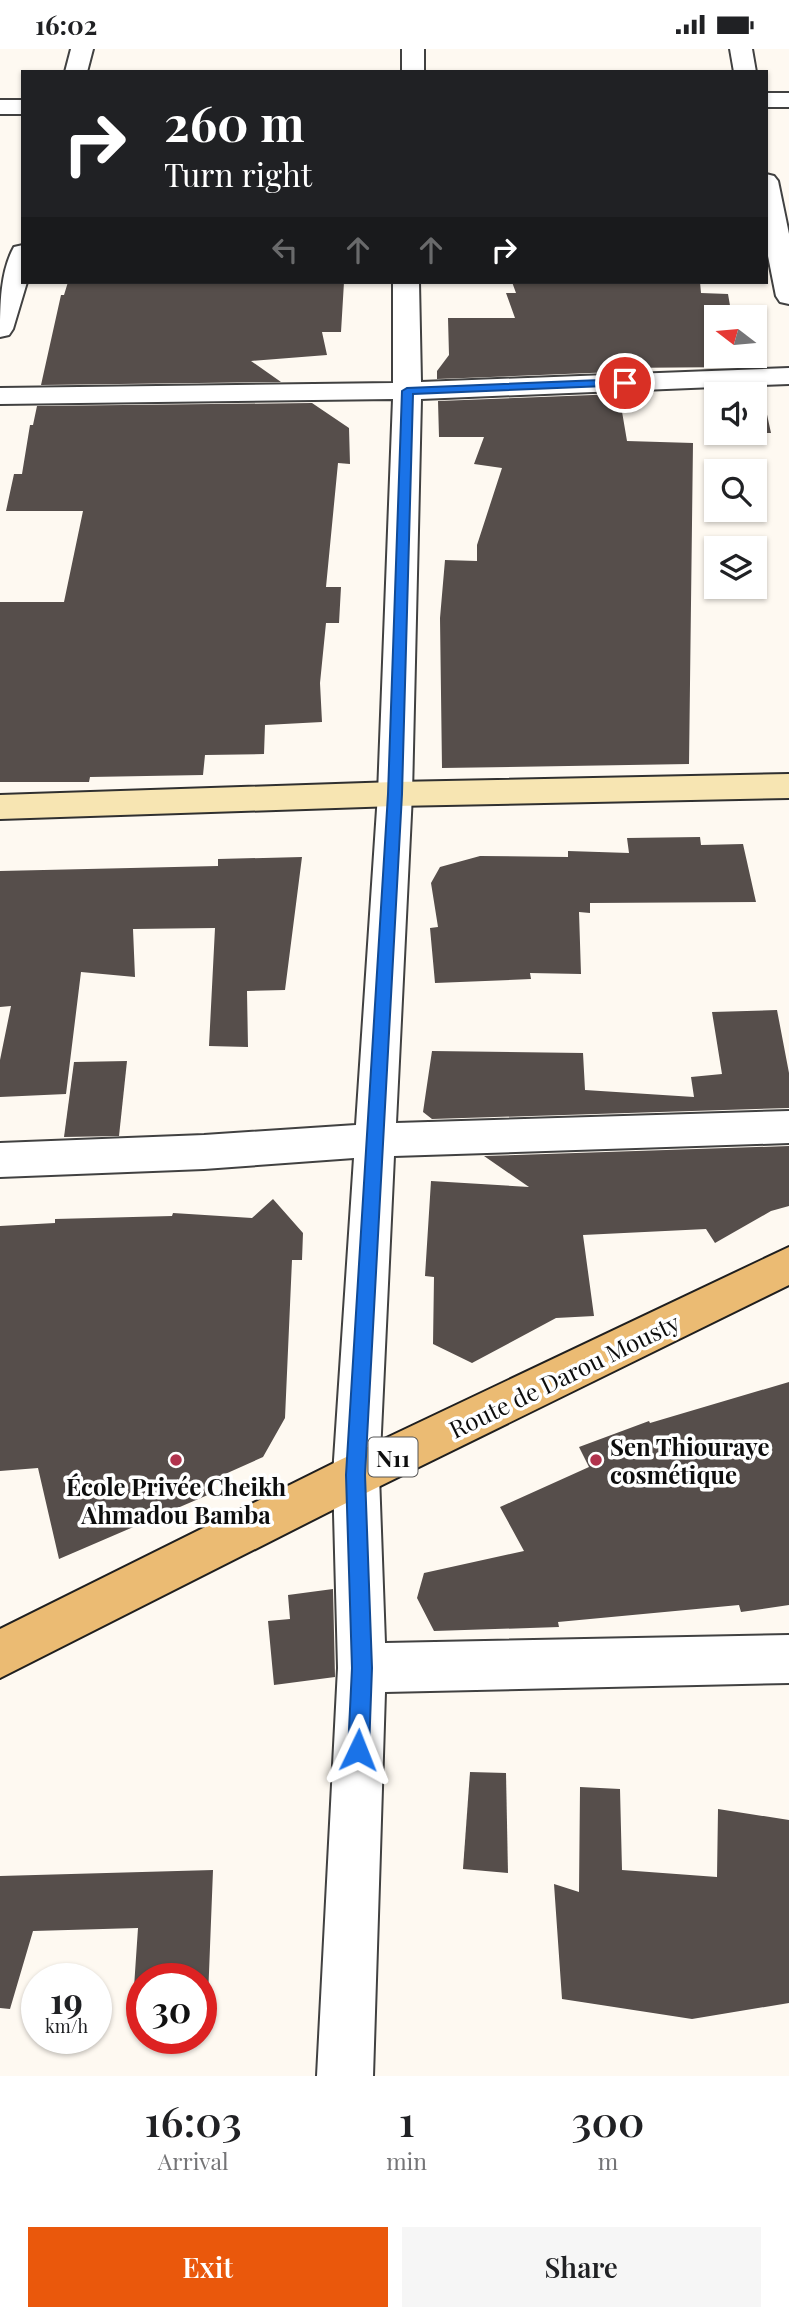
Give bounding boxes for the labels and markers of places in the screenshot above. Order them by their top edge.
pin [595,353,655,413]
place label: Sen Thiouraye cosmétique [610,1430,770,1490]
marker: École Privée Cheikh Ahmadou Bamba [168,1452,184,1468]
marker: Sen Thiouraye cosmétique [588,1452,604,1468]
place label: École Privée Cheikh Ahmadou Bamba [66,1470,286,1530]

